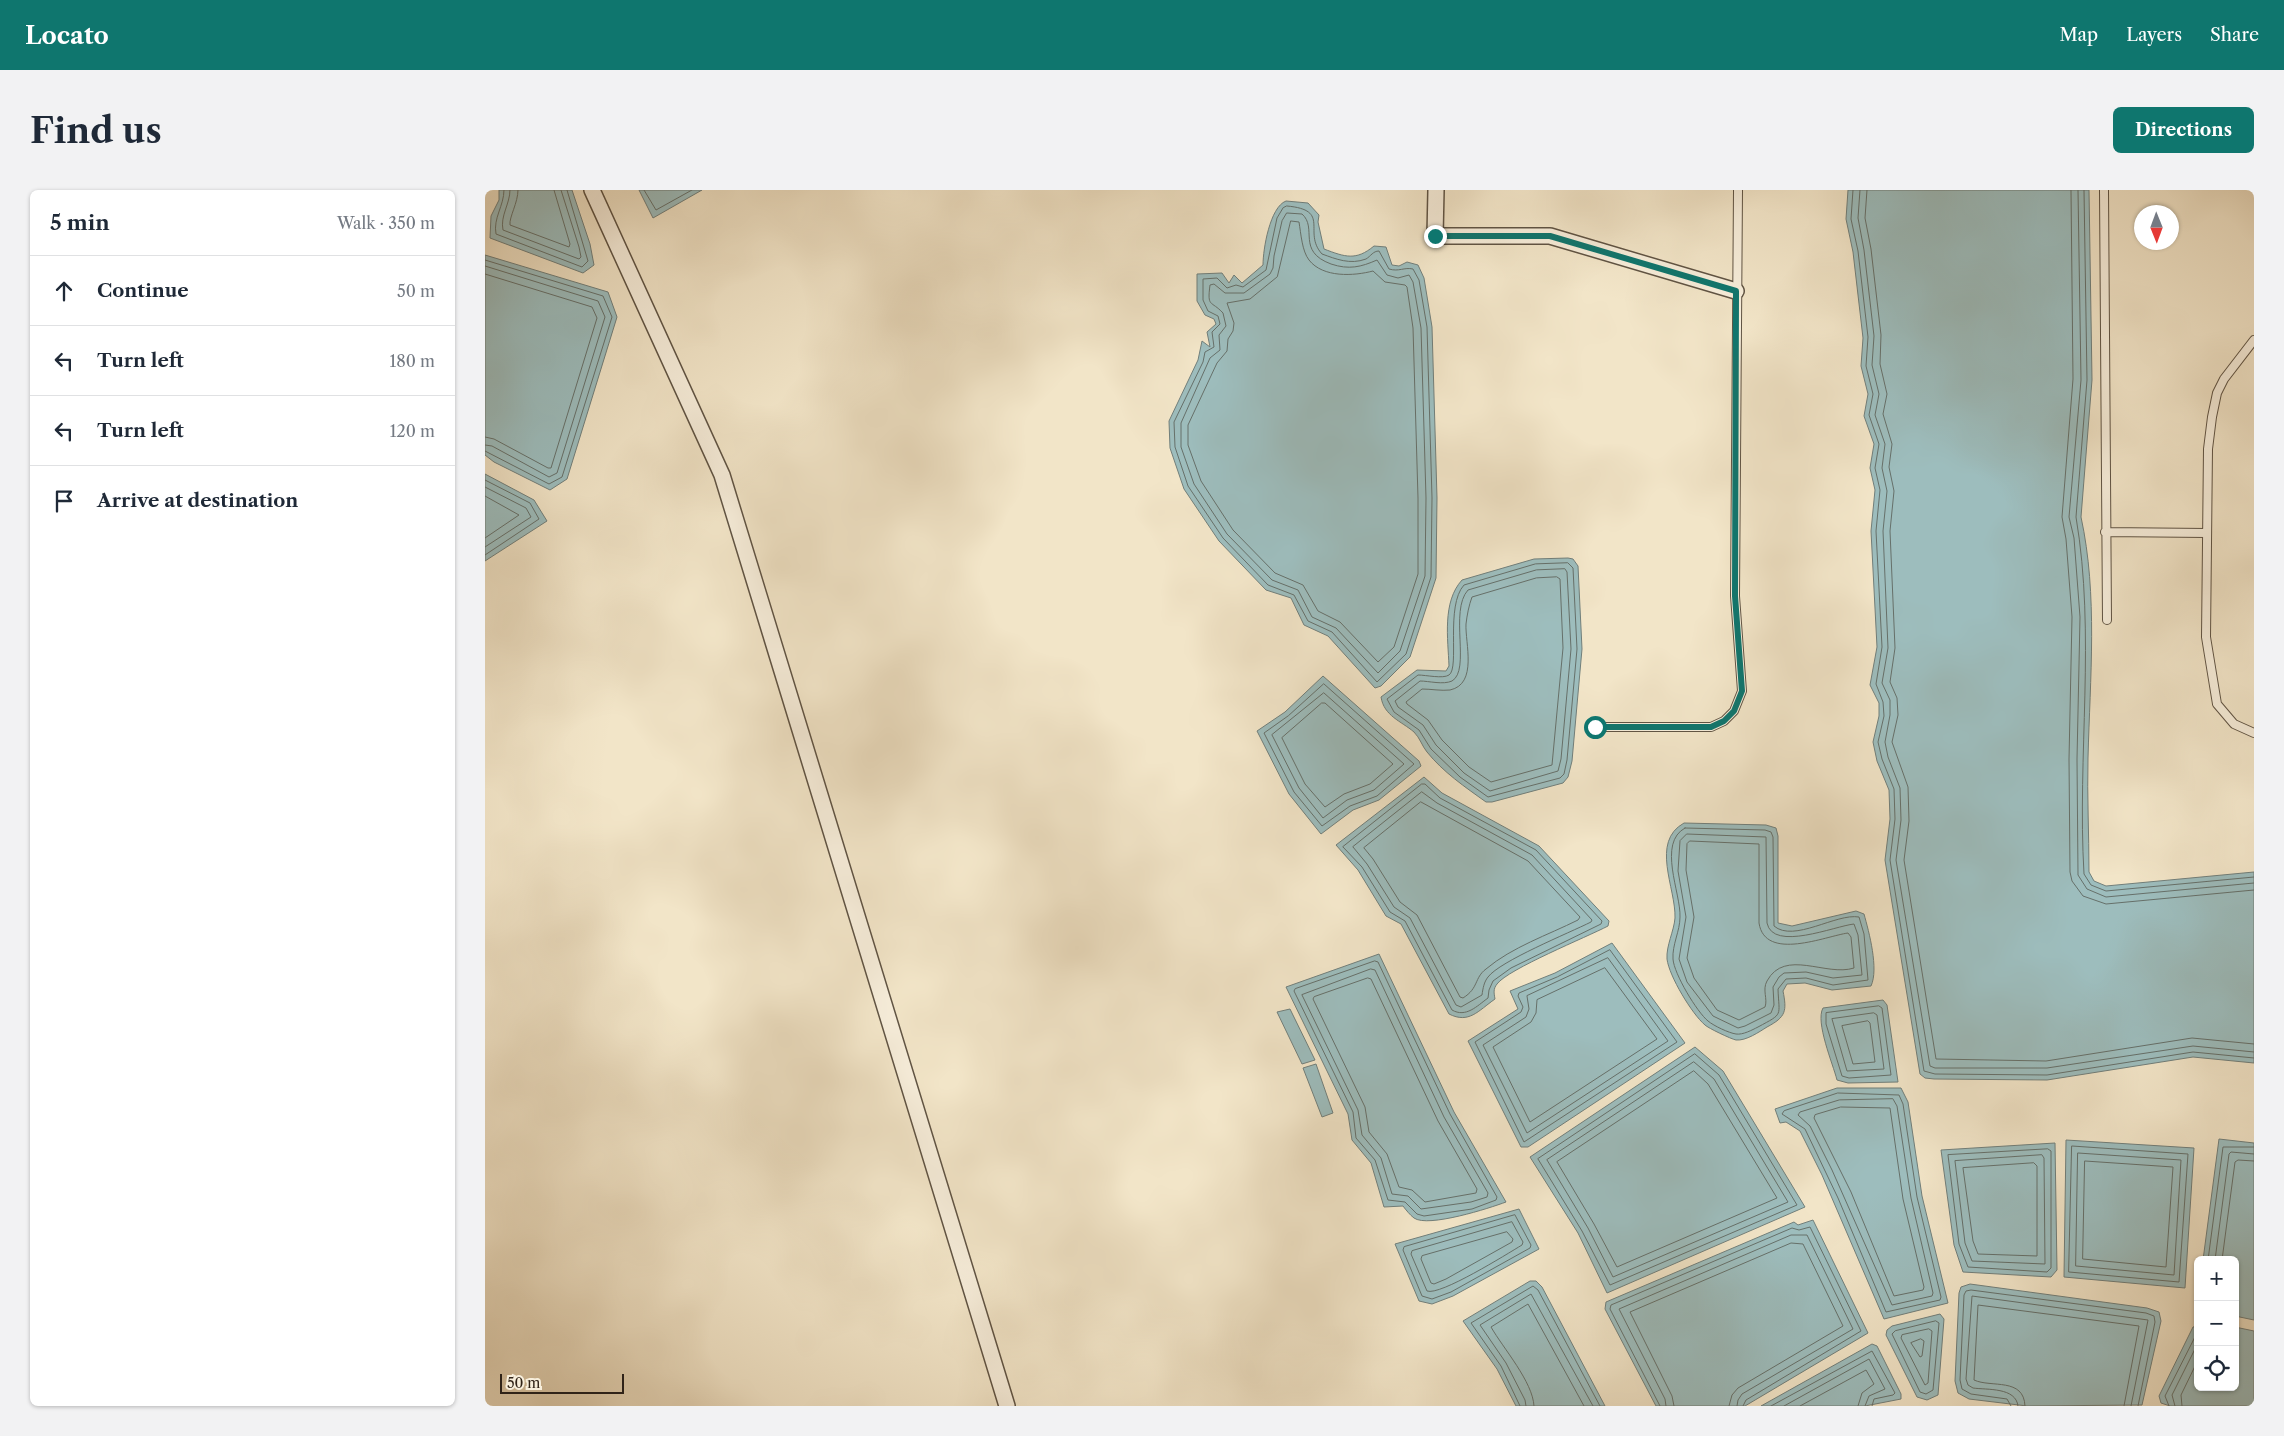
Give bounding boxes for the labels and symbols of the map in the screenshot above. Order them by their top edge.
north arrow [2134,205,2179,250]
route end [1424,225,1447,248]
route start [1584,716,1607,739]
scale bar [500,1371,624,1394]

